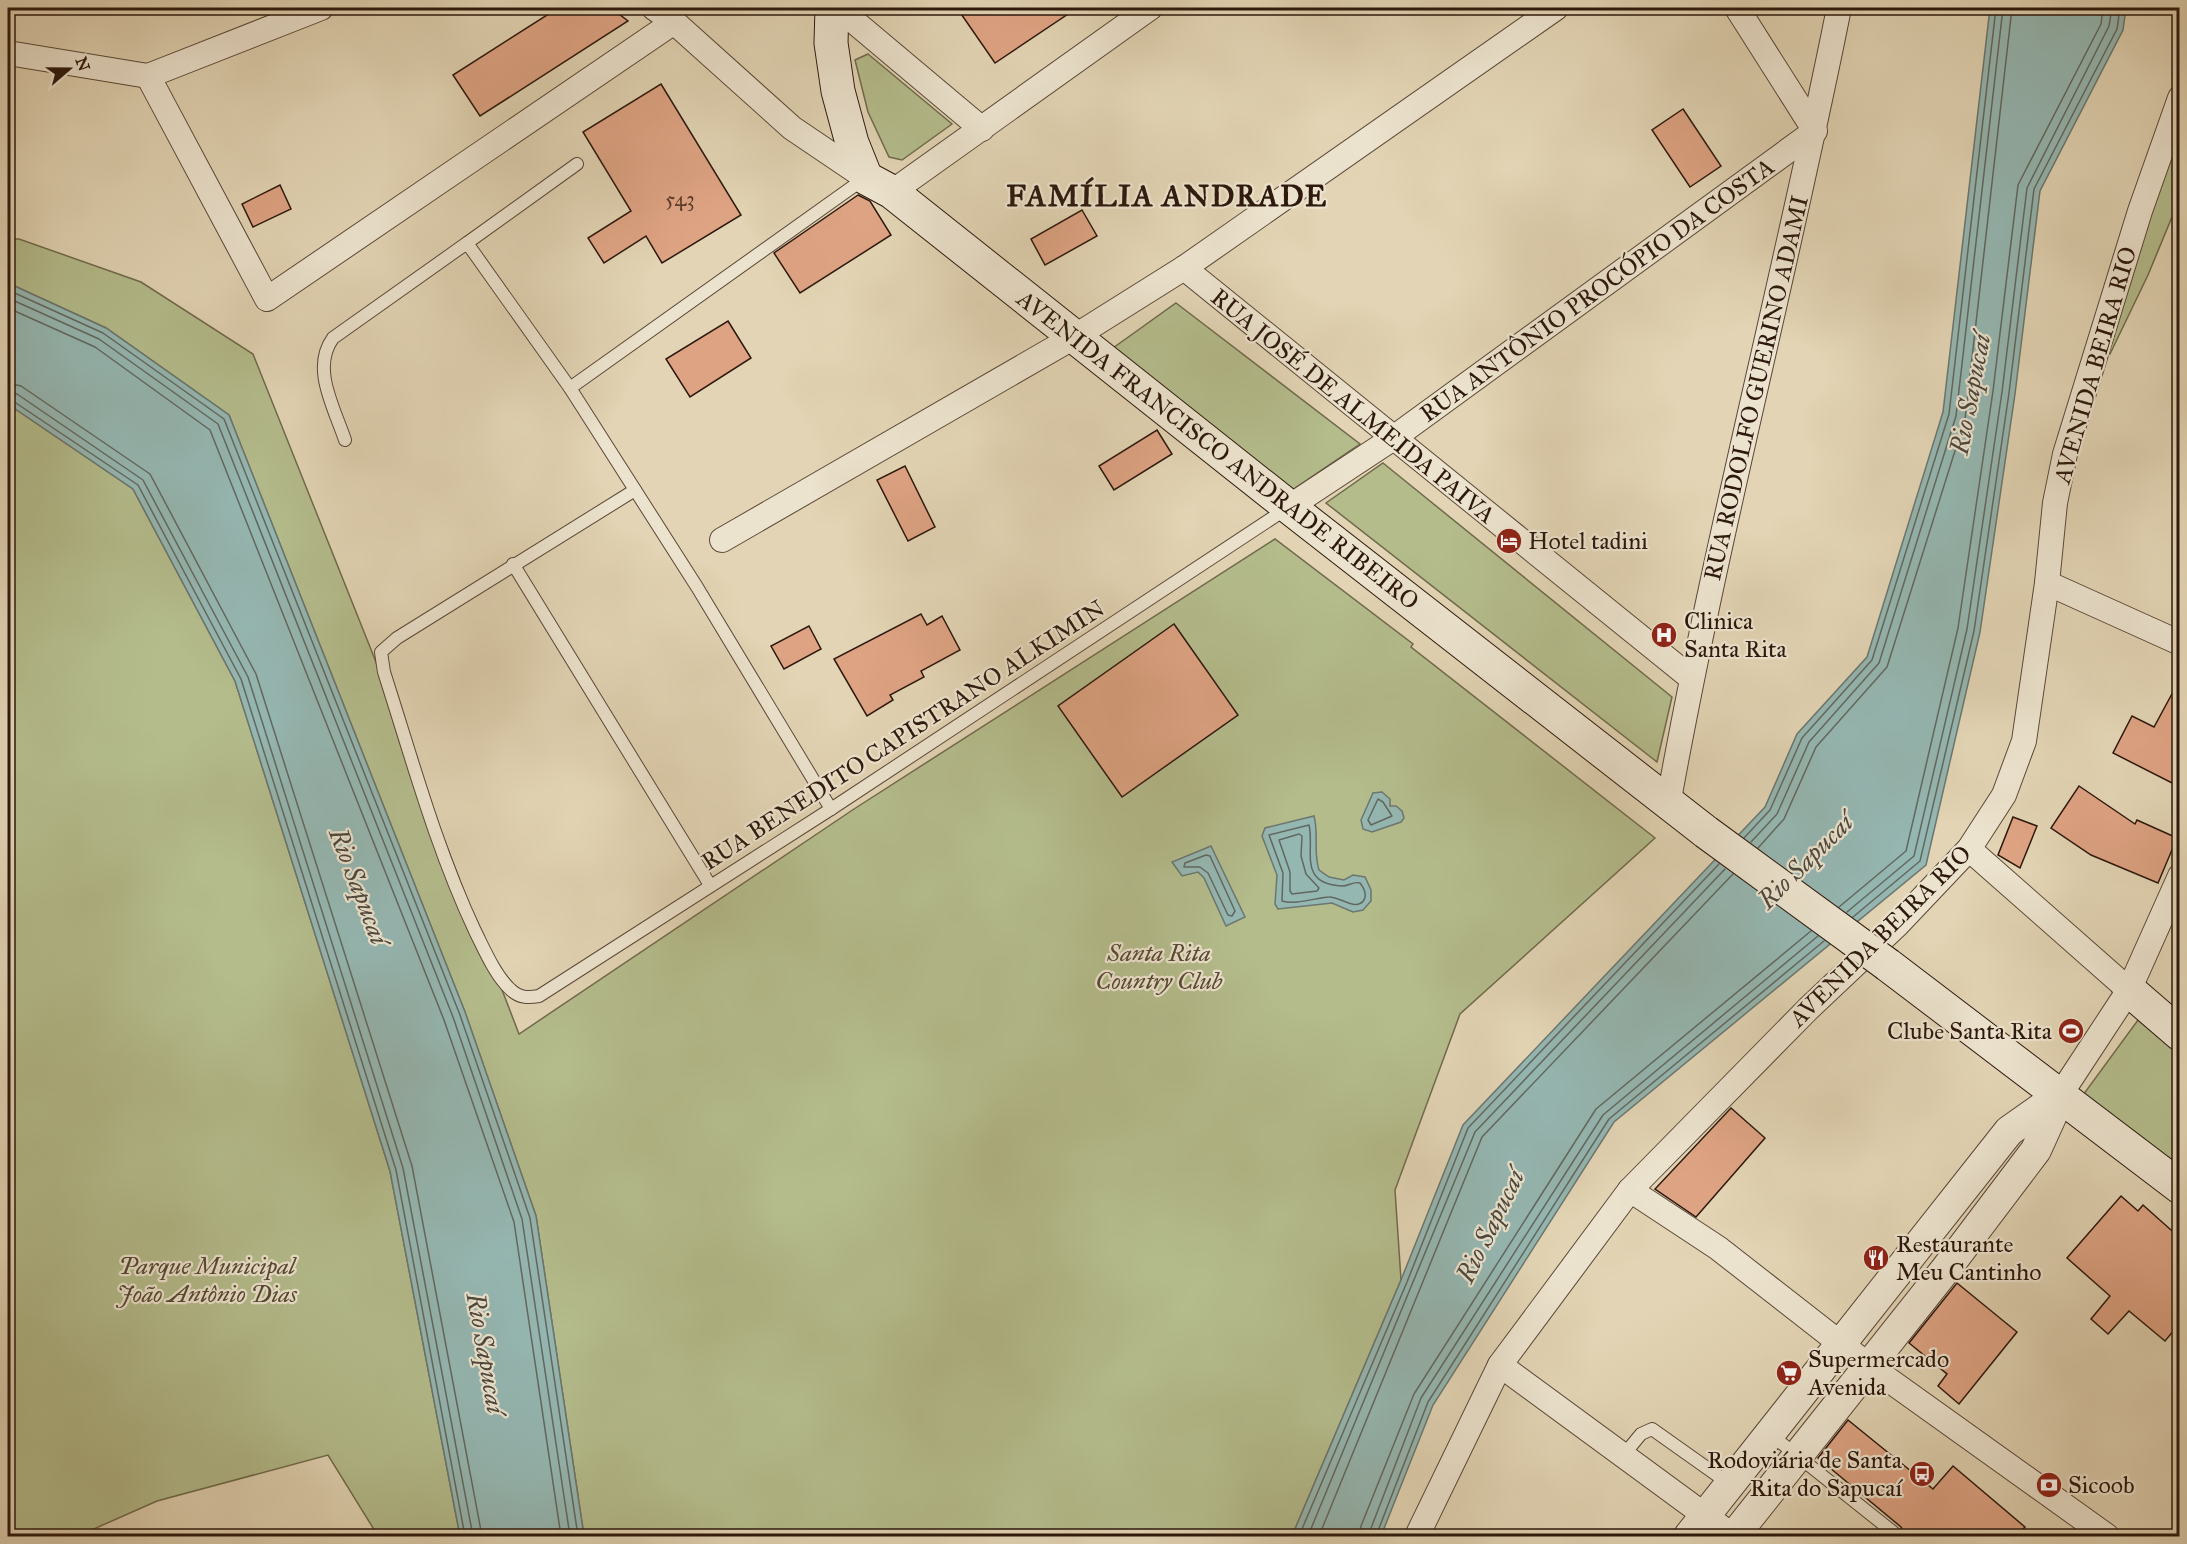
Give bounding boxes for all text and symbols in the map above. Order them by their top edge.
north arrow [39,39,99,99]
text: N [71,54,94,74]
street label: RUA ANTÔNIO PROCÓPIO DA COSTA [1414,151,1780,429]
district label: FAMÍLIA ANDRADE [1006,176,1328,214]
house number: 543 [665,186,695,212]
street label: RUA RODOLFO GUERINO ADAMI [1697,193,1815,583]
street label: AVENIDA BEIRA RIO [2047,243,2143,488]
street label: RUA JOSÉ DE ALMEIDA PAIVA [1205,282,1501,530]
street label: AVENIDA FRANCISCO ANDRADE RIBEIRO [1010,283,1425,616]
water label: Rio Sapucaí [1942,326,1999,458]
hotel icon: Hotel tadini [1494,526,1524,556]
place label: Hotel tadini [1528,526,1648,556]
street label: RUA BENEDITO CAPISTRANO ALKIMIN [696,593,1110,877]
place label: Clinica Santa Rita [1684,606,1787,664]
hospital icon: Clinica Santa Rita [1649,620,1679,650]
water label: Rio Sapucaí [1750,803,1864,917]
water label: Rio Sapucaí [321,822,398,954]
street label: AVENIDA BEIRA RIO [1782,839,1977,1034]
park label: Santa Rita Country Club [1096,938,1223,996]
place label: Clube Santa Rita [1887,1016,2053,1046]
sports icon: Clube Santa Rita [2056,1016,2086,1046]
water label: Rio Sapucaí [1448,1159,1534,1289]
place label: Restaurante Meu Cantinho [1896,1229,2041,1287]
restaurant icon: Restaurante Meu Cantinho [1861,1243,1891,1273]
park label: Parque Municipal João Antônio Dias [115,1251,298,1309]
water label: Rio Sapucaí [458,1289,513,1421]
place label: Supermercado Avenida [1807,1344,1949,1402]
supermarket icon: Supermercado Avenida [1774,1358,1804,1388]
place label: Rodoviária de Santa Rita do Sapucaí [1707,1445,1903,1503]
bus stop icon: Rodoviária de Santa Rita do Sapucaí [1907,1459,1937,1489]
bank icon: Sicoob [2034,1470,2064,1500]
place label: Sicoob [2068,1470,2135,1500]

